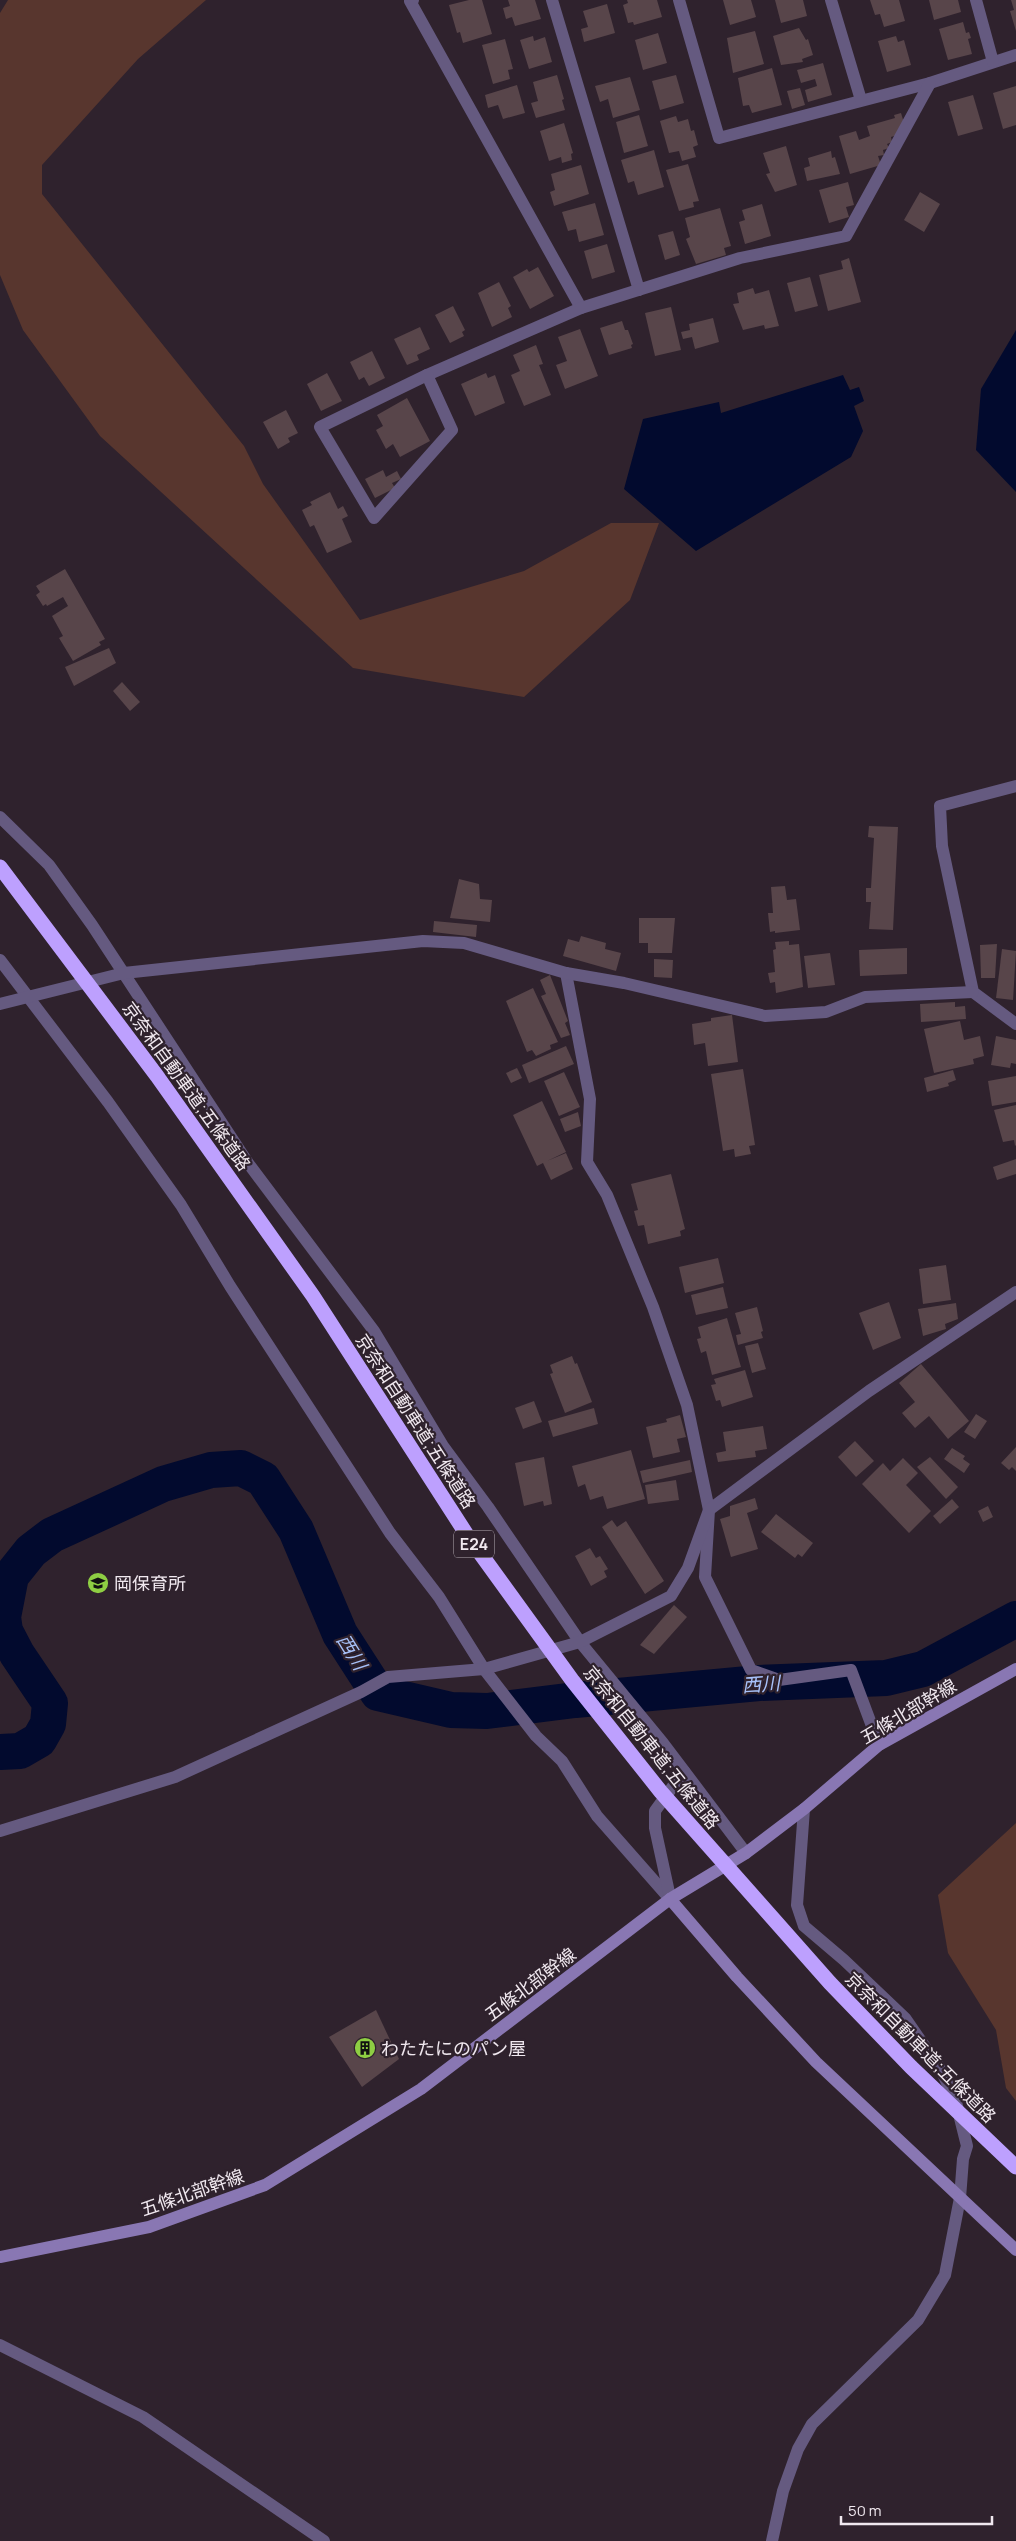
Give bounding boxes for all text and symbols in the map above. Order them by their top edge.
street label: 京奈和自動車道;五條道路 [117,997,257,1175]
street label: 京奈和自動車道;五條道路 [351,1329,481,1513]
road number: E24 [454,1530,494,1558]
school or university icon: 岡保育所 [86,1571,110,1595]
place label: 岡保育所 [114,1571,186,1595]
water label: 西川 [331,1629,374,1677]
street label: 京奈和自動車道;五條道路 [579,1660,725,1834]
water label: 西川 [741,1670,783,1698]
street label: 五條北部幹線 [856,1673,960,1749]
street label: 五條北部幹線 [480,1942,580,2026]
street label: 京奈和自動車道;五條道路 [841,1967,1001,2127]
building icon: わたたにのパン屋 [353,2036,377,2060]
place label: わたたにのパン屋 [381,2036,526,2060]
street label: 五條北部幹線 [137,2163,247,2221]
scale bar [841,2494,992,2526]
text: 50 m [848,2500,882,2521]

